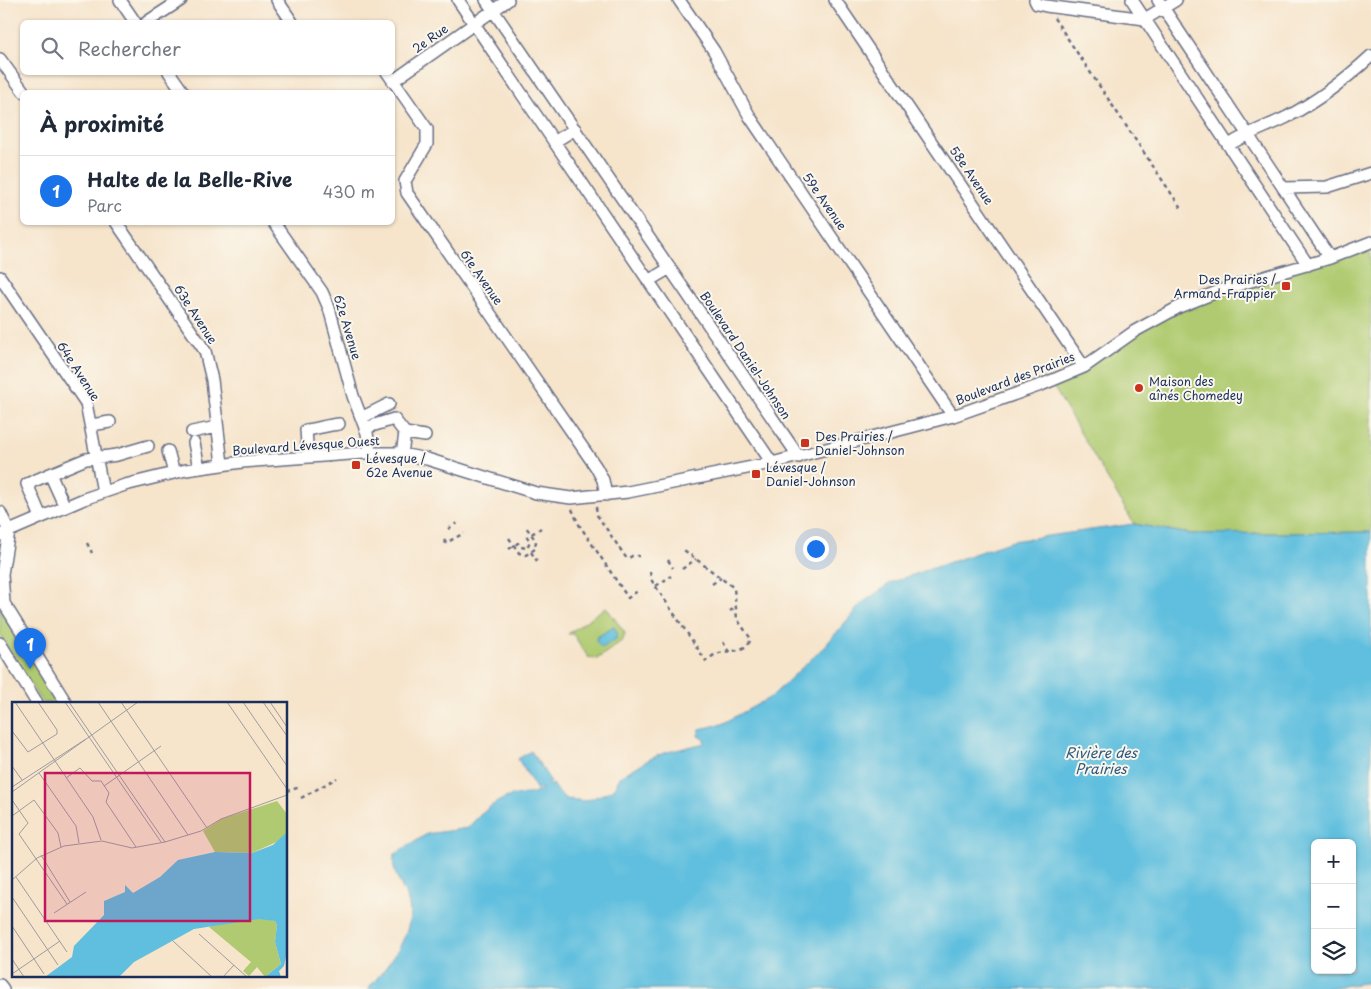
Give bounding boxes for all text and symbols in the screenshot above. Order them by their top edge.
street label: 2e Rue [408,19,452,57]
search box [20,20,395,75]
icon: search [38,34,66,62]
text: Rechercher [78,34,181,62]
text: À proximité [40,107,164,139]
street label: 58e Avenue [946,142,998,208]
text: Halte de la Belle-Rive [87,165,292,193]
street label: 59e Avenue [799,169,852,234]
text: 1 [52,179,60,203]
text: 430 m [323,179,375,203]
text: Parc [87,193,122,217]
street label: 61e Avenue [456,246,508,309]
place label: Des Prairies / Armand-Frappier [1174,270,1276,302]
marker: Des Prairies / Armand-Frappier [1280,280,1292,292]
street label: 63e Avenue [170,281,222,348]
street label: Boulevard Daniel-Johnson [696,287,796,423]
street label: 62e Avenue [330,292,366,362]
street label: 64e Avenue [53,338,105,405]
street label: Boulevard des Prairies [953,347,1078,409]
place label: Maison des aînés Chomedey [1149,372,1243,404]
marker: Maison des aînés Chomedey [1133,382,1145,394]
place label: Des Prairies / Daniel-Johnson [815,427,905,459]
street label: Boulevard Lévesque Ouest [232,431,381,459]
marker: Des Prairies / Daniel-Johnson [799,437,811,449]
place label: Lévesque / 62e Avenue [366,449,433,481]
place label: Lévesque / Daniel-Johnson [766,458,856,490]
marker: Lévesque / 62e Avenue [350,459,362,471]
marker: Lévesque / Daniel-Johnson [750,468,762,480]
your location [803,536,829,562]
pin: 1 [14,628,46,669]
inset map [12,702,288,976]
water label: Rivière des Prairies [1065,742,1139,779]
map controls [1311,839,1356,974]
button: + [1311,839,1356,884]
button: − [1311,884,1356,929]
button: layers [1311,929,1356,974]

